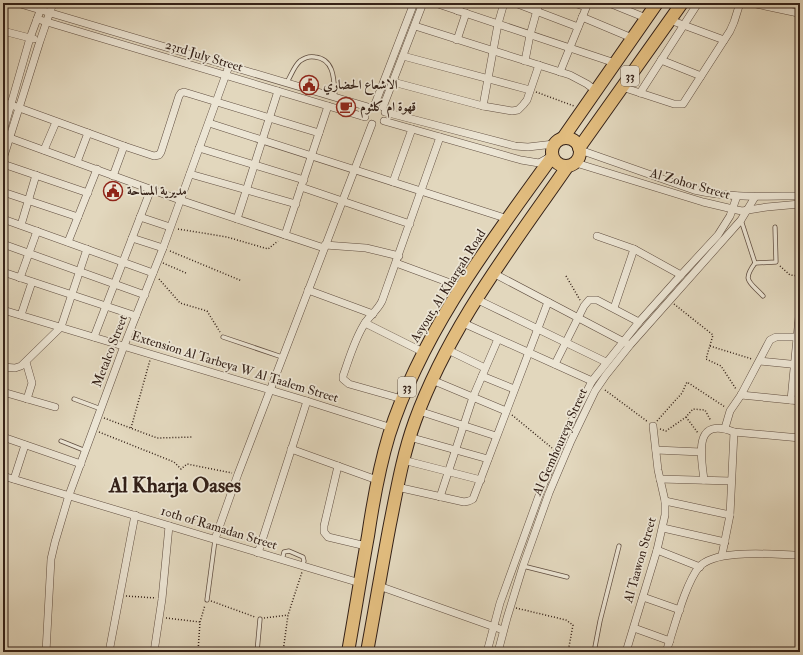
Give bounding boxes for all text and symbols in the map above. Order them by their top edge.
street label: 23rd July Street [163,37,245,76]
road number: 33 [621,66,639,86]
public building icon: الاشعاع الحضاري [298,74,320,96]
place label: الاشعاع الحضاري [323,77,398,96]
cafe icon: قهوة ام كلثوم [335,96,357,118]
place label: قهوة ام كلثوم [360,99,416,118]
street label: Al Zohor Street [647,165,732,203]
public building icon: مديرية المساحة [102,180,124,202]
place label: مديرية المساحة [127,183,187,199]
street label: Asyout, Al Khargah Road [406,226,490,347]
street label: Metalco Street [89,313,131,389]
street label: Extension Al Tarbeya W Al Taalem Street [129,328,340,407]
road number: 33 [398,377,416,397]
street label: Al Gemhoureya Street [529,386,592,500]
district label: Al Kharja Oases [108,472,241,499]
street label: 10th of Ramadan Street [159,503,279,553]
street label: Al Taawon Street [620,515,660,605]

